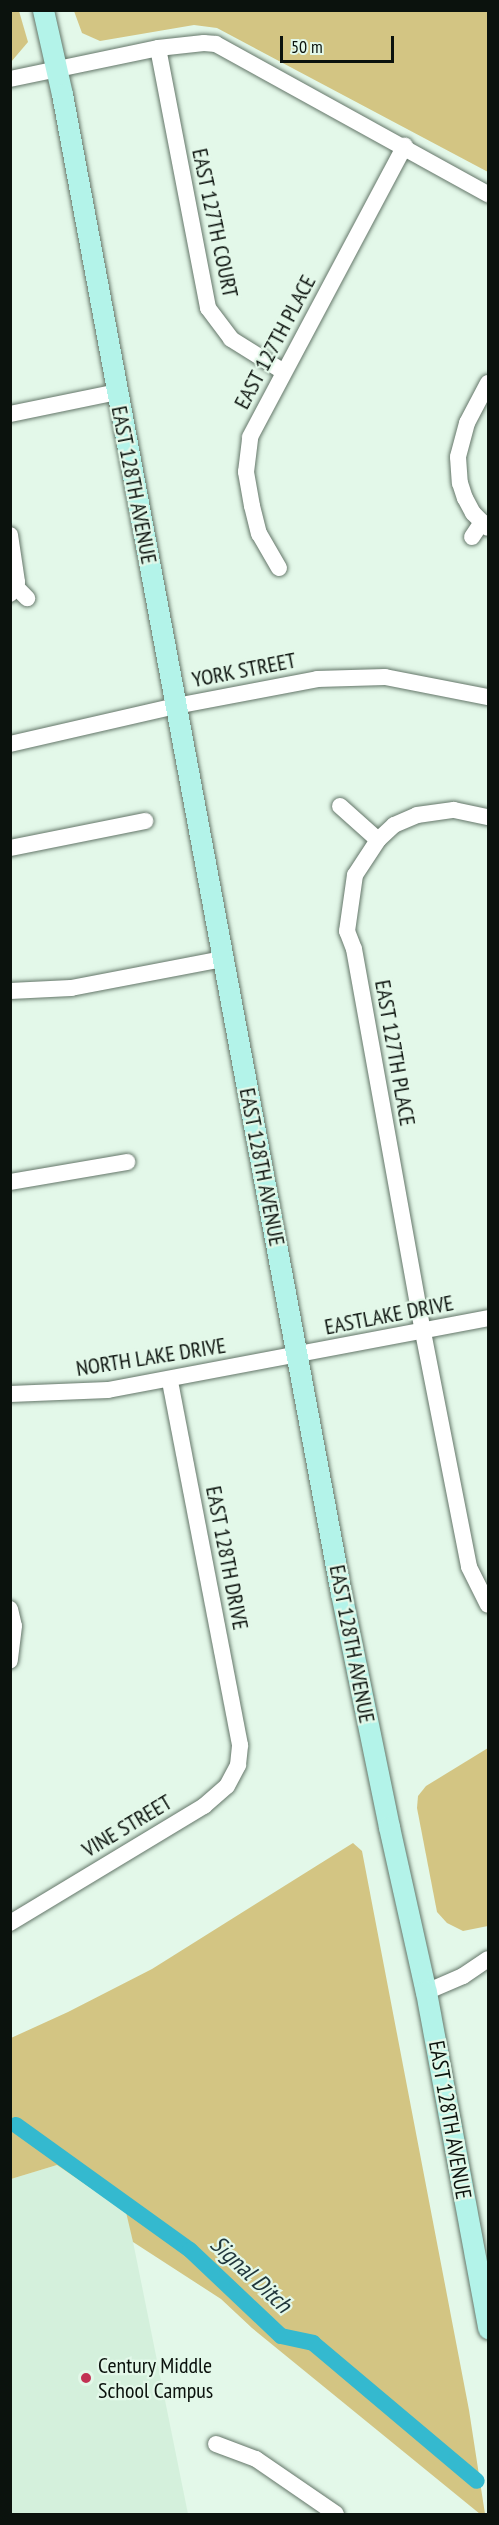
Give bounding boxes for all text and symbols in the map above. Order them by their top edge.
scale bar [283,24,397,62]
text: 50 m [291,35,323,58]
street label: EAST 127TH COURT [186,146,244,300]
street label: EAST 127TH PLACE [229,270,321,414]
street label: EAST 128TH AVENUE [106,403,162,567]
street label: YORK STREET [189,647,299,693]
street label: EAST 127TH PLACE [369,978,421,1128]
street label: EAST 128TH AVENUE [234,1085,290,1249]
street label: EASTLAKE DRIVE [322,1290,456,1340]
street label: NORTH LAKE DRIVE [74,1332,228,1382]
street label: EAST 128TH DRIVE [200,1484,254,1632]
street label: EAST 128TH AVENUE [324,1562,380,1726]
street label: VINE STREET [77,1789,177,1863]
street label: EAST 128TH AVENUE [423,2038,477,2202]
water label: Signal Ditch [205,2229,297,2319]
place label: Century Middle School Campus [98,2352,213,2404]
marker: Century Middle School Campus [79,2371,93,2385]

